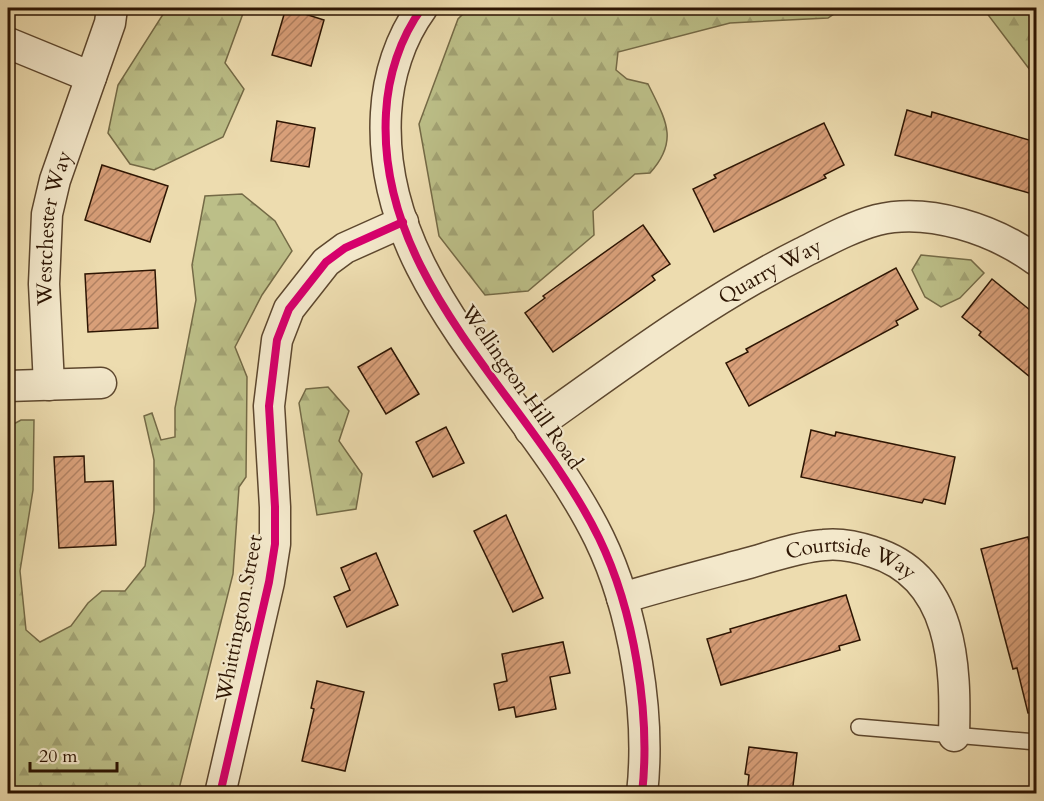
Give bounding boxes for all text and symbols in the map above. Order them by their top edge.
street label: Westchester Way [30,147,79,307]
street label: Quarry Way [713,231,827,312]
street label: Wellington Hill Road [453,298,589,475]
street label: Courtside Way [782,530,923,586]
street label: Whittington Street [209,532,270,705]
scale bar [30,735,117,773]
text: 20 m [39,744,78,769]

